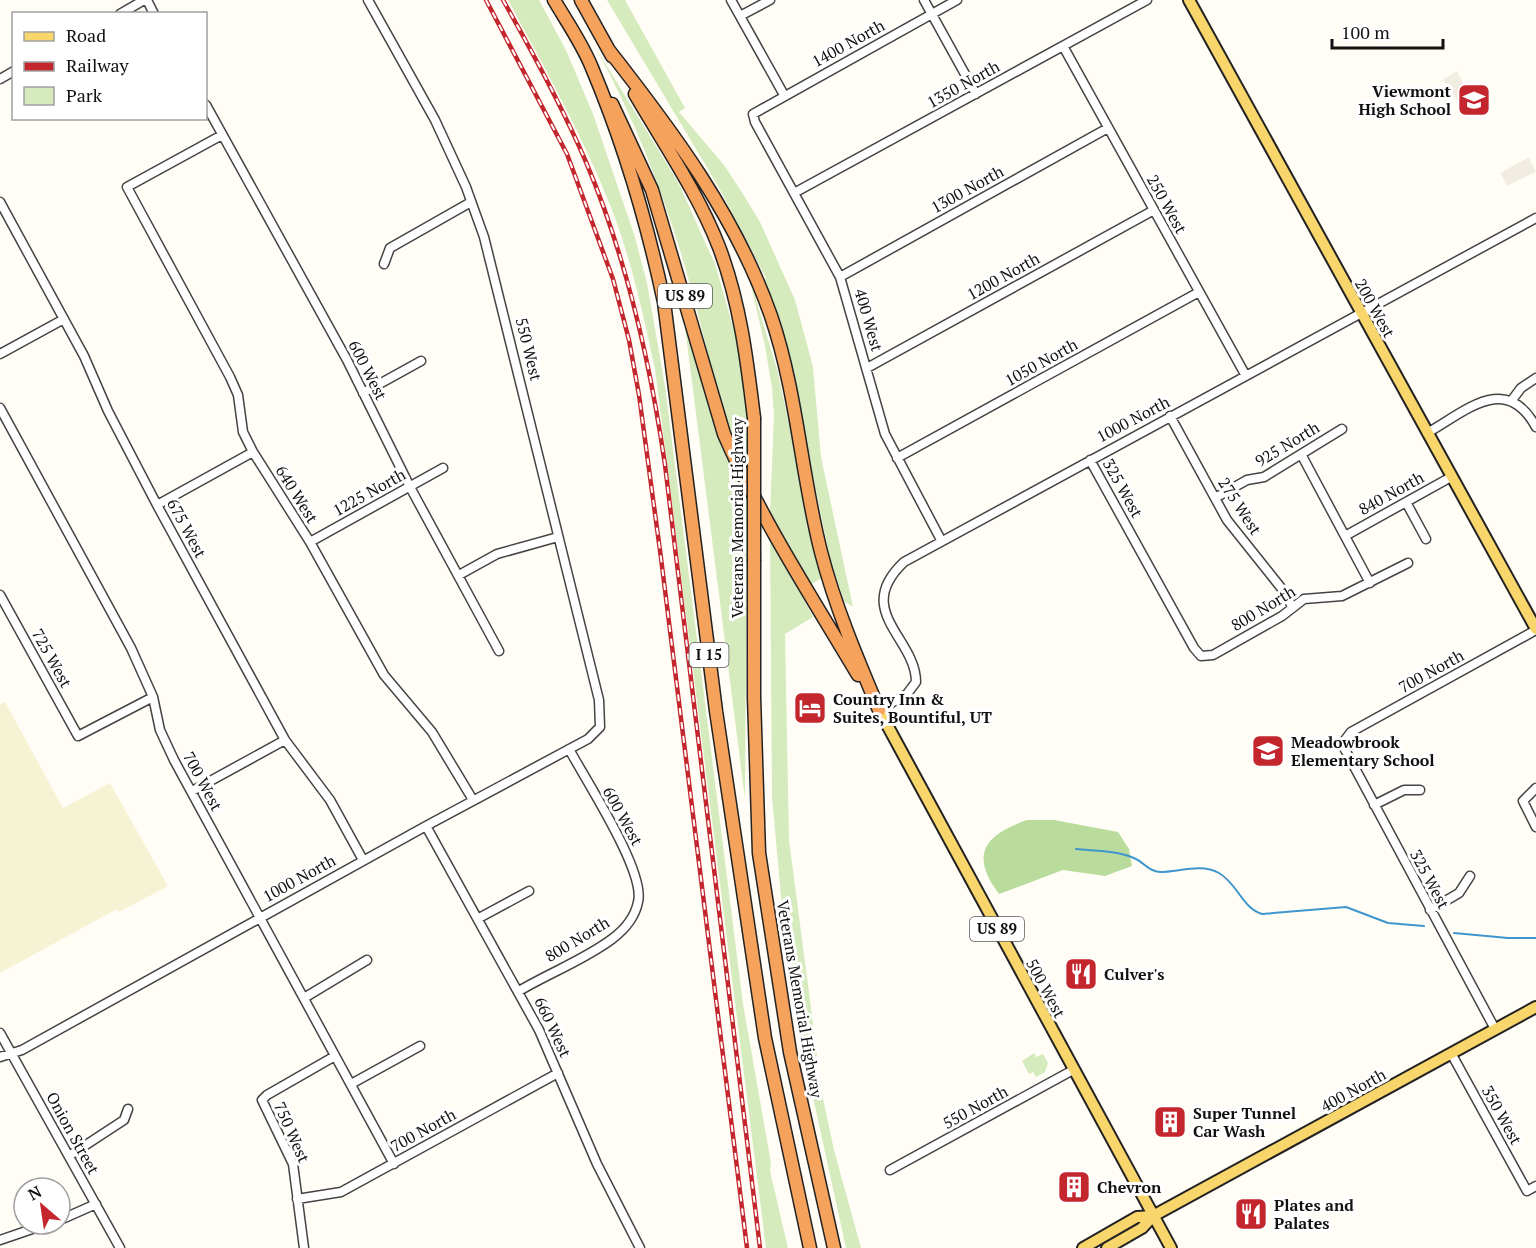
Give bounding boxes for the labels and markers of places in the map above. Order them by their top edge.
place label: Viewmont High School [1359,80,1452,120]
school or university icon: Viewmont High School [1456,82,1492,118]
place label: Country Inn & Suites, Bountiful, UT [833,688,992,728]
hotel icon: Country Inn & Suites, Bountiful, UT [792,690,828,726]
place label: Meadowbrook Elementary School [1291,731,1435,771]
school or university icon: Meadowbrook Elementary School [1250,733,1286,769]
restaurant icon: Culver's [1063,956,1099,992]
place label: Culver's [1104,963,1164,985]
place label: Super Tunnel Car Wash [1193,1102,1296,1142]
building icon: Super Tunnel Car Wash [1152,1104,1188,1140]
building icon: Chevron [1056,1169,1092,1205]
place label: Chevron [1097,1176,1162,1198]
place label: Plates and Palates [1274,1194,1354,1234]
restaurant icon: Plates and Palates [1233,1196,1269,1232]

